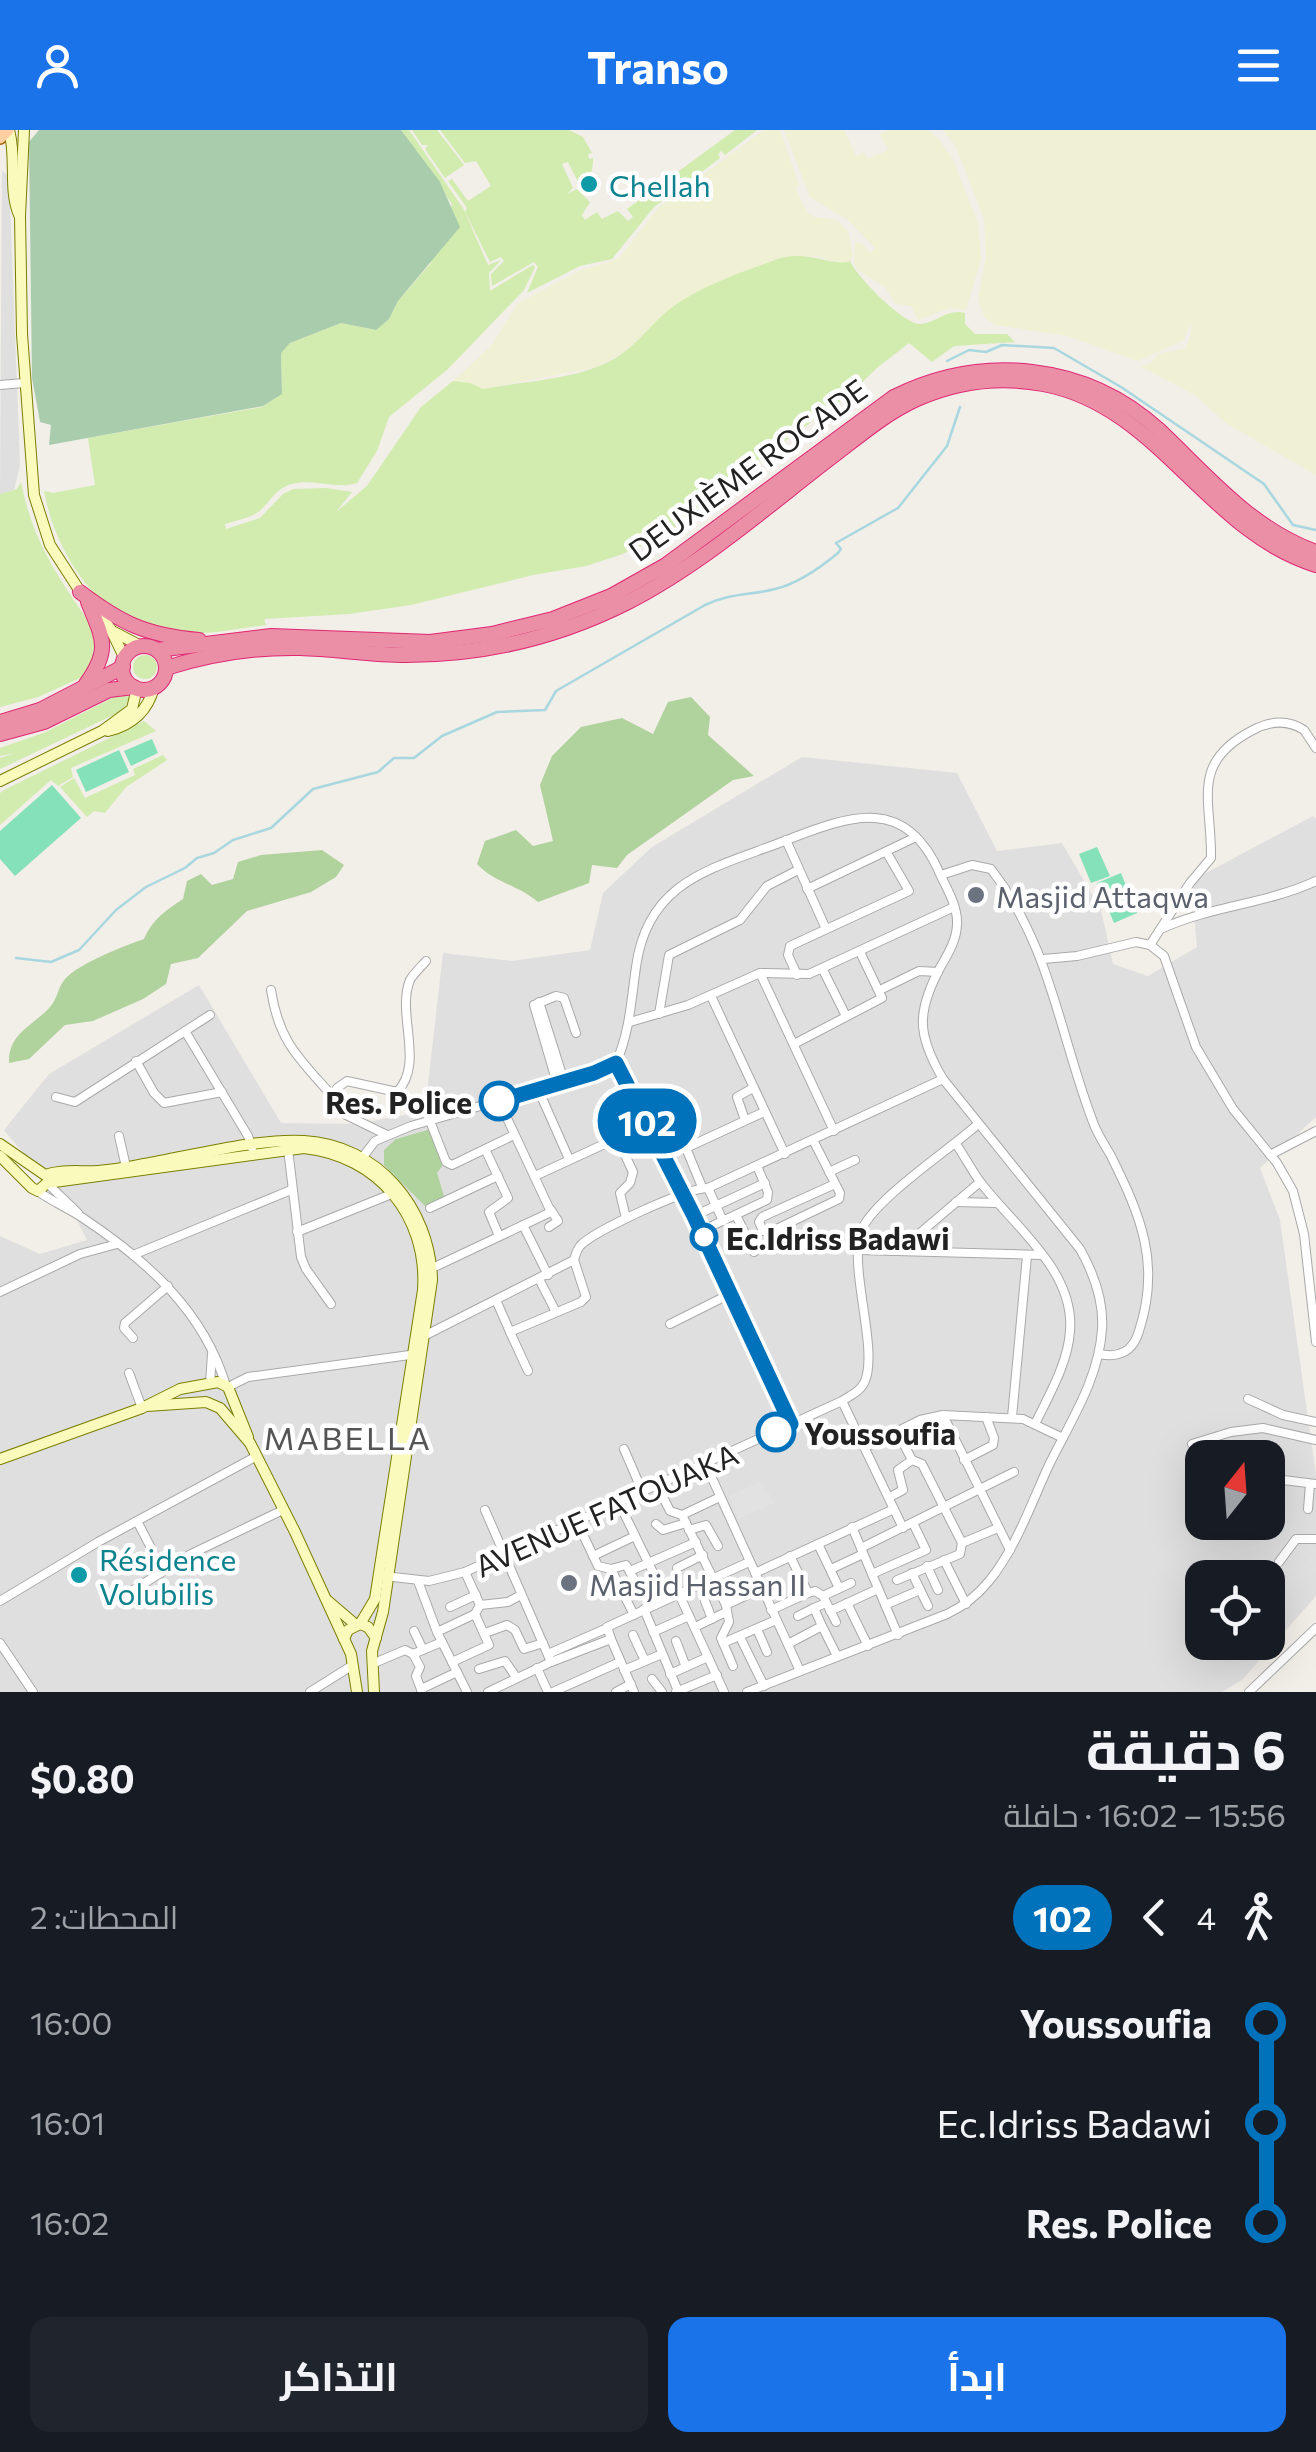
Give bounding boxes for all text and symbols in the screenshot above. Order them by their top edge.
icon: person [30,38,85,93]
text: Transo [587,38,729,93]
icon: menu [1231,38,1286,93]
place label: Chellah [609,166,711,203]
marker: Chellah [578,173,600,195]
street label: DEUXIÈME ROCADE [620,370,874,568]
place label: Masjid Attaqwa [996,877,1209,914]
marker: Masjid Attaqwa [965,884,987,906]
marker: Res. Police [480,1082,518,1120]
place label: Res. Police [325,1083,472,1120]
line badge: 102 [590,1088,704,1154]
text: 102 [618,1100,676,1143]
place label: Ec.Idriss Badawi [726,1219,950,1256]
marker: Ec.Idriss Badawi [691,1224,717,1250]
marker: Youssoufia [757,1413,795,1451]
place label: Youssoufia [804,1414,956,1451]
district label: MABELLA [264,1417,432,1457]
street label: AVENUE FATOUAKA [469,1434,743,1584]
north arrow [1185,1440,1285,1540]
map controls [1185,1440,1285,1660]
place label: Résidence Volubilis [99,1540,236,1611]
button: locate [1185,1560,1285,1660]
marker: Résidence Volubilis [68,1564,90,1586]
place label: Masjid Hassan II [589,1565,806,1602]
marker: Masjid Hassan II [558,1572,580,1594]
text: 6 دقيقة [1086,1714,1286,1781]
text: $0.80 [30,1754,135,1801]
text: 15:56 – 16:02 · حافلة [1003,1794,1286,1834]
icon: back [1127,1890,1182,1945]
icon: walk [1231,1890,1286,1945]
text: المحطات: 2 [30,1896,178,1936]
text: 102 [1033,1896,1092,1939]
text: 4 [1197,1897,1216,1937]
text: Youssoufia [1020,1999,1212,2046]
text: 16:00 [30,2002,112,2042]
text: Ec.Idriss Badawi [936,2099,1212,2146]
text: 16:01 [30,2102,105,2142]
text: Res. Police [1026,2199,1212,2246]
text: 16:02 [30,2202,109,2242]
button: التذاكر [30,2317,648,2432]
button: ابدأ [668,2317,1286,2432]

